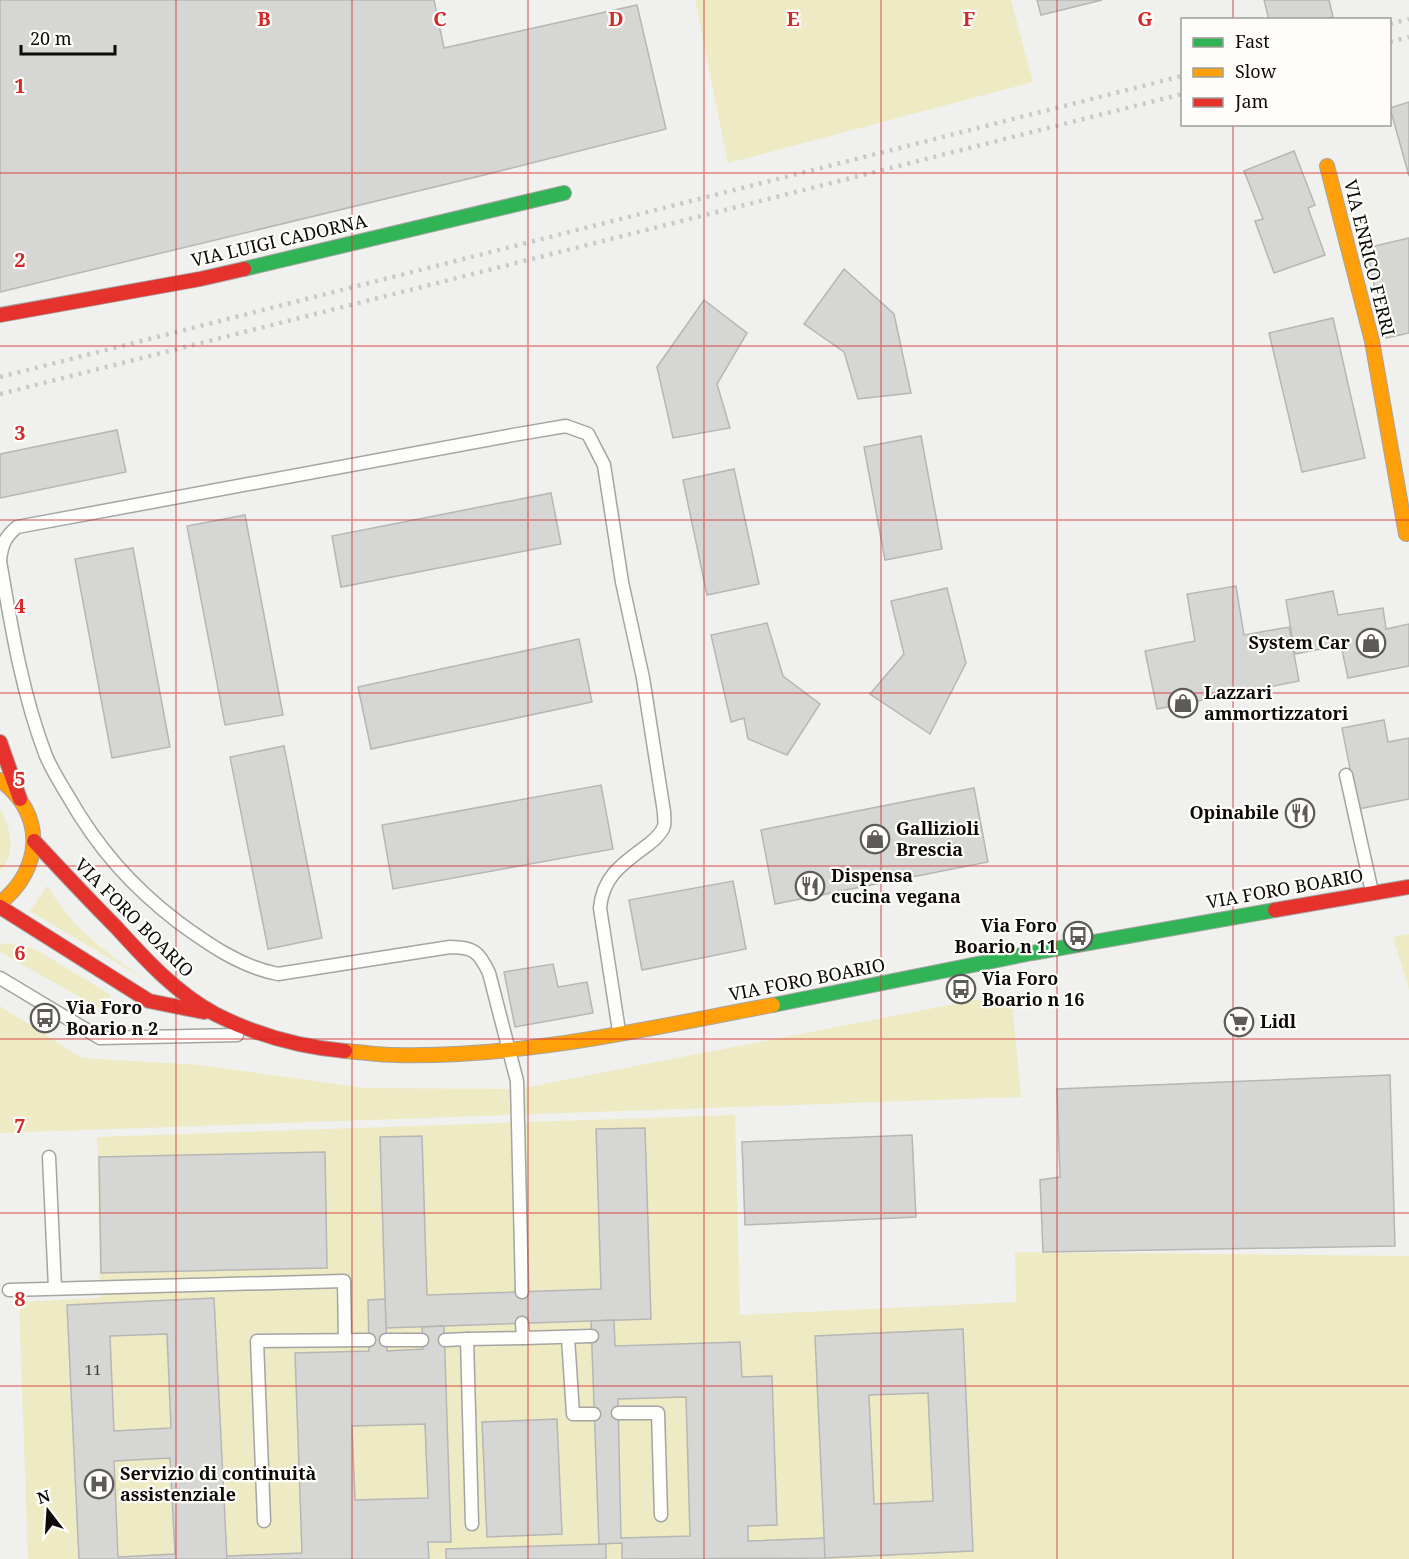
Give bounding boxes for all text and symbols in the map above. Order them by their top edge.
text: B [257,5,271,32]
text: C [433,5,447,32]
text: D [608,5,624,32]
text: E [786,5,800,32]
text: F [963,5,975,32]
text: G [1137,5,1153,32]
scale bar [21,18,116,56]
legend [1181,18,1391,126]
text: 20 m [30,26,72,50]
text: Fast [1235,29,1270,53]
text: Slow [1235,59,1277,83]
text: 1 [14,72,26,99]
text: Jam [1234,89,1269,113]
street label: VIA ENRICO FERRI [1339,177,1401,339]
street label: VIA LUIGI CADORNA [189,208,369,272]
text: 2 [14,246,26,273]
text: 3 [14,419,26,446]
text: 4 [14,592,26,619]
shop icon: System Car [1355,627,1387,659]
place label: System Car [1249,630,1351,654]
place label: Lazzari ammortizzatori [1204,680,1349,725]
shop icon: Lazzari ammortizzatori [1167,687,1199,719]
text: 5 [14,765,26,792]
restaurant icon: Opinabile [1284,797,1316,829]
place label: Opinabile [1189,800,1279,824]
place label: Gallizioli Brescia [896,816,980,861]
shop icon: Gallizioli Brescia [859,823,891,855]
street label: VIA FORO BOARIO [70,853,199,982]
street label: VIA FORO BOARIO [1205,862,1365,914]
place label: Dispensa cucina vegana [831,863,961,908]
restaurant icon: Dispensa cucina vegana [794,870,826,902]
place label: Via Foro Boario n 11 [955,913,1057,958]
bus stop icon: Via Foro Boario n 11 [1062,920,1094,952]
text: 6 [14,939,26,966]
street label: VIA FORO BOARIO [727,952,887,1006]
place label: Via Foro Boario n 16 [982,966,1084,1011]
bus stop icon: Via Foro Boario n 16 [945,973,977,1005]
place label: Via Foro Boario n 2 [66,995,158,1040]
bus stop icon: Via Foro Boario n 2 [29,1002,61,1034]
supermarket icon: Lidl [1223,1006,1255,1038]
place label: Lidl [1260,1009,1297,1033]
text: 7 [14,1112,26,1139]
text: 8 [14,1285,26,1312]
house number: 11 [85,1359,101,1379]
place label: Servizio di continuità assistenziale [120,1461,316,1506]
hospital icon: Servizio di continuità assistenziale [83,1468,115,1500]
north arrow [18,1481,78,1541]
text: N [34,1484,53,1509]

